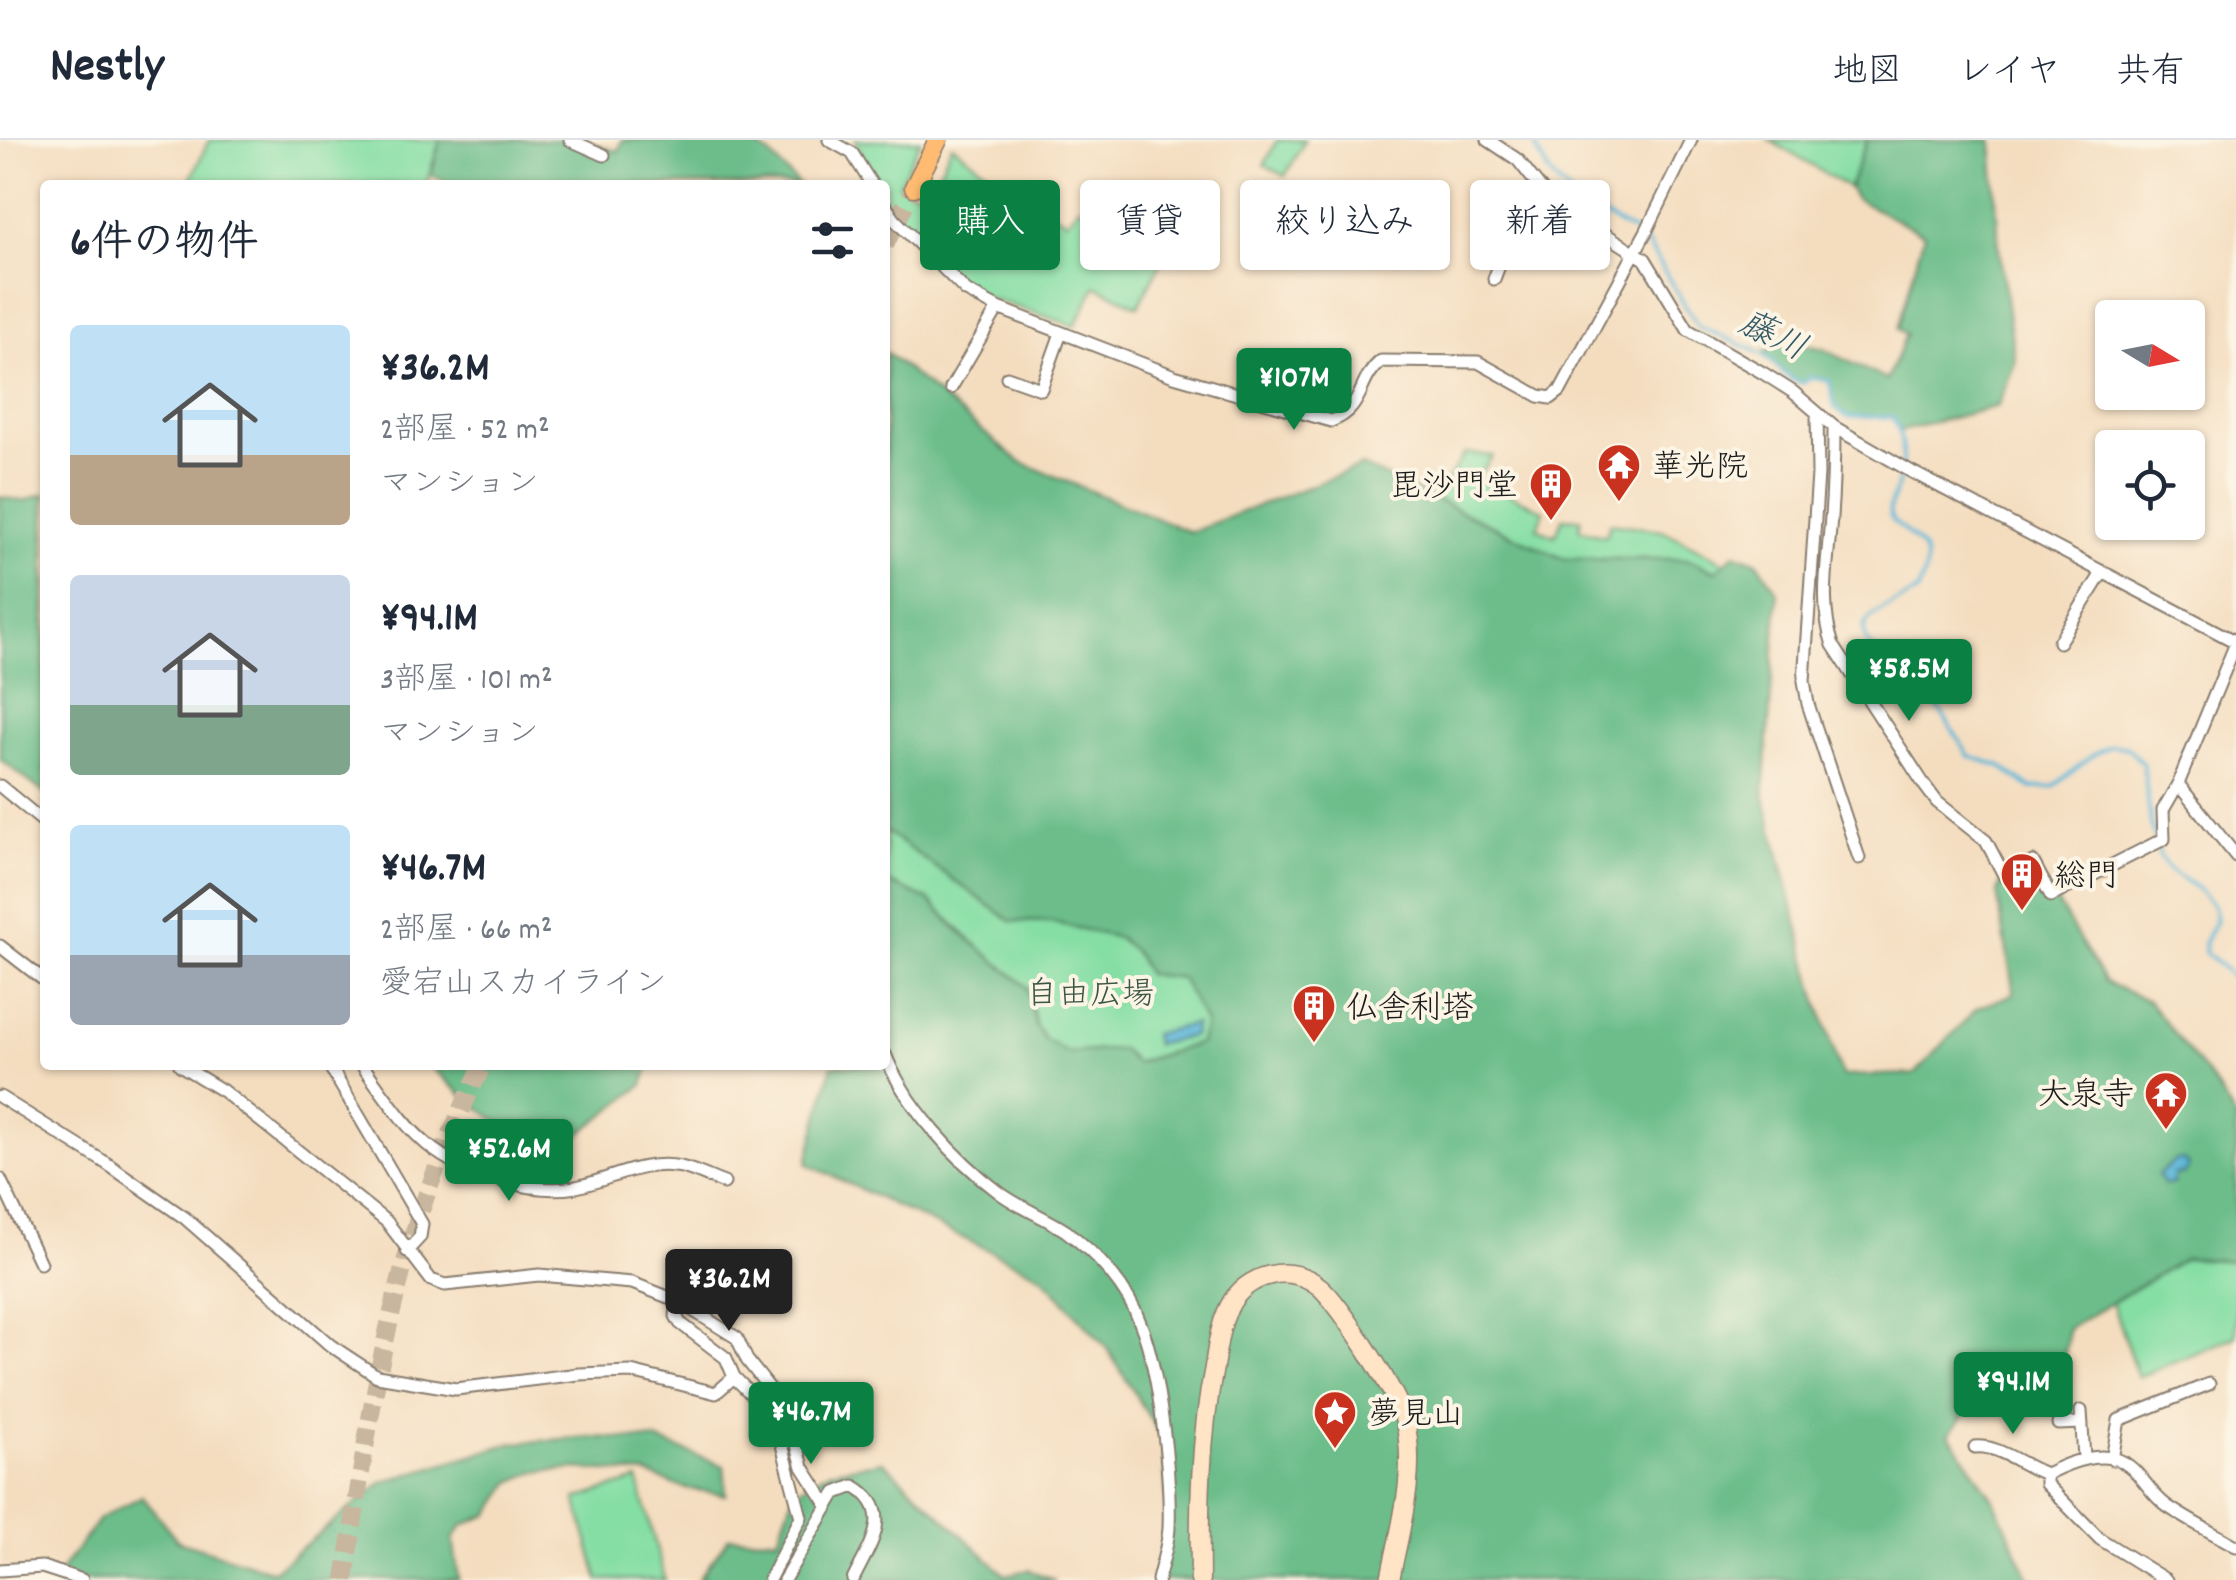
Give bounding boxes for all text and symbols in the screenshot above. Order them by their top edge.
text: Nestly [50,35,164,104]
text: 地図 [1832,49,1902,99]
text: レイヤ [1957,49,2061,99]
text: 共有 [2116,49,2186,99]
chip: 購入 [920,180,1060,270]
chip: 賃貸 [1080,180,1220,270]
chip: 絞り込み [1240,180,1450,270]
chip: 新着 [1470,180,1610,270]
icon: filters [805,213,860,268]
text: 6件の物件 [70,216,259,276]
north arrow [2095,300,2205,410]
map controls [2095,300,2205,540]
water label: 藤川 [1729,301,1814,376]
text: ¥36.2M [380,341,490,401]
pin: ¥107M [1224,348,1364,433]
text: ¥107M [1259,357,1329,403]
icon: home [150,365,270,485]
text: 2部屋 · 52 m² [380,409,550,455]
button: locate [2095,430,2205,540]
temple icon: 華光院 [1596,442,1642,503]
place label: 華光院 [1652,447,1748,493]
building icon: 毘沙門堂 [1528,461,1574,522]
text: マンション [380,463,539,509]
place label: 毘沙門堂 [1390,466,1518,512]
text: ¥94.1M [380,591,478,651]
icon: home [150,615,270,735]
pin: ¥58.5M [1828,639,1990,724]
text: ¥58.5M [1868,648,1950,694]
text: 3部屋 · 101 m² [380,659,553,705]
text: マンション [380,713,539,759]
text: ¥46.7M [380,841,486,901]
building icon: 総門 [1999,851,2045,912]
place label: 総門 [2054,856,2118,902]
icon: home [150,865,270,985]
text: 2部屋 · 66 m² [380,909,552,955]
text: 愛宕山スカイライン [380,963,667,1009]
park label: 自由広場 [1026,974,1154,1020]
building icon: 仏舎利塔 [1291,983,1337,1044]
place label: 仏舎利塔 [1346,988,1474,1034]
temple icon: 大泉寺 [2143,1070,2189,1131]
place label: 大泉寺 [2038,1075,2134,1121]
pin: ¥52.6M [428,1119,590,1204]
text: ¥52.6M [467,1128,551,1174]
pin: ¥36.2M [648,1249,810,1334]
text: ¥36.2M [687,1258,771,1304]
pin: ¥94.1M [1932,1352,2094,1437]
text: ¥94.1M [1976,1361,2050,1407]
pin: ¥46.7M [730,1382,892,1467]
place icon: 夢見山 [1312,1389,1358,1450]
text: ¥46.7M [771,1391,851,1437]
place label: 夢見山 [1368,1394,1464,1440]

